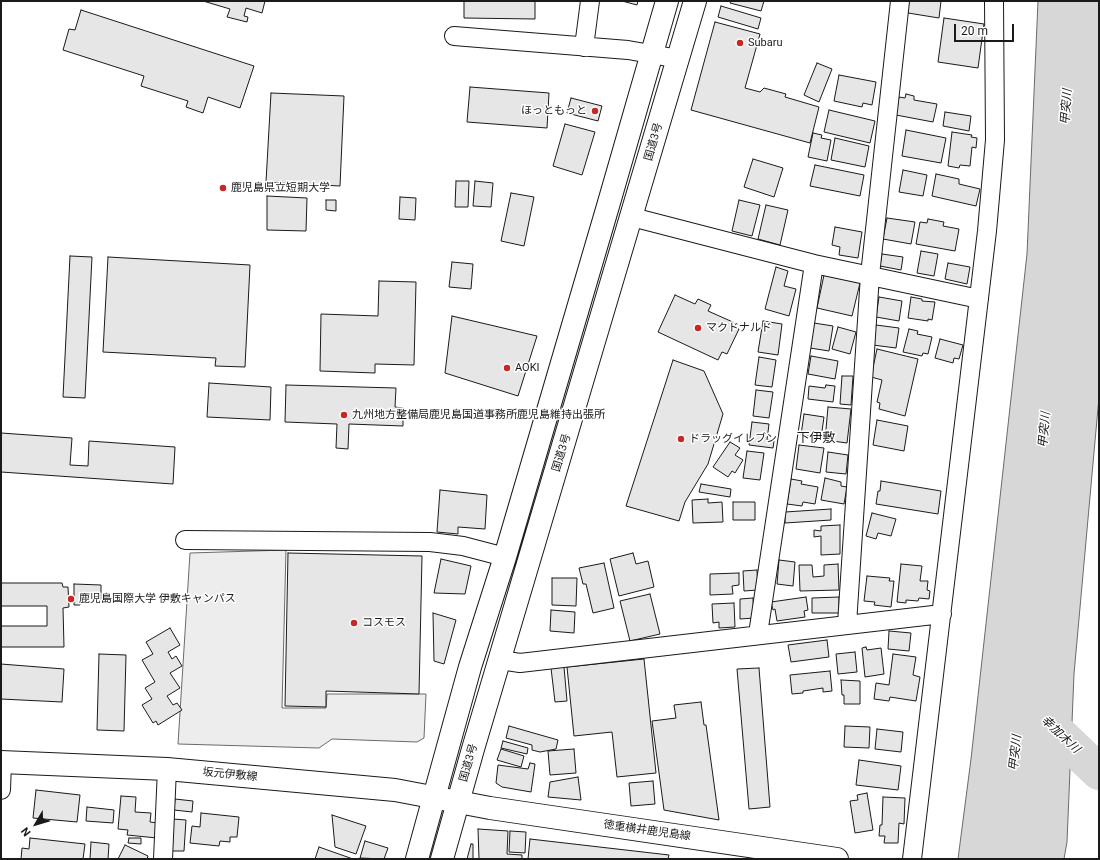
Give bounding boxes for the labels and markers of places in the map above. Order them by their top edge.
place label: Subaru [748,36,783,50]
marker: Subaru [735,38,745,48]
place label: ほっともっと [521,104,587,118]
marker: ほっともっと [590,106,600,116]
place label: 鹿児島県立短期大学 [231,181,330,195]
marker: 鹿児島県立短期大学 [218,183,228,193]
place label: マクドナルド [706,321,772,335]
marker: マクドナルド [693,323,703,333]
place label: AOKI [515,361,540,375]
marker: AOKI [502,363,512,373]
place label: 九州地方整備局鹿児島国道事務所鹿児島維持出張所 [352,408,605,422]
marker: 九州地方整備局鹿児島国道事務所鹿児島維持出張所 [339,410,349,420]
place label: ドラッグイレブン [689,432,777,446]
marker: ドラッグイレブン [676,434,686,444]
place label: 鹿児島国際大学 伊敷キャンパス [79,592,236,606]
marker: 鹿児島国際大学 伊敷キャンパス [66,594,76,604]
place label: コスモス [362,616,406,630]
marker: コスモス [349,618,359,628]

